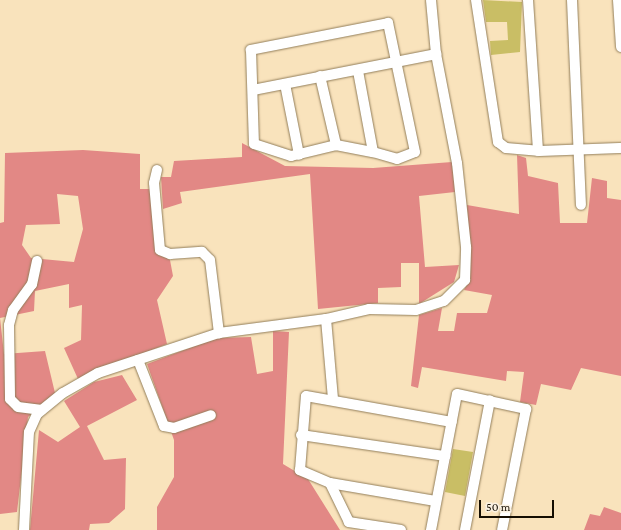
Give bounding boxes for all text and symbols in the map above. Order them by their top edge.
scale bar [481,492,556,518]
text: 50 m [486,500,510,514]

